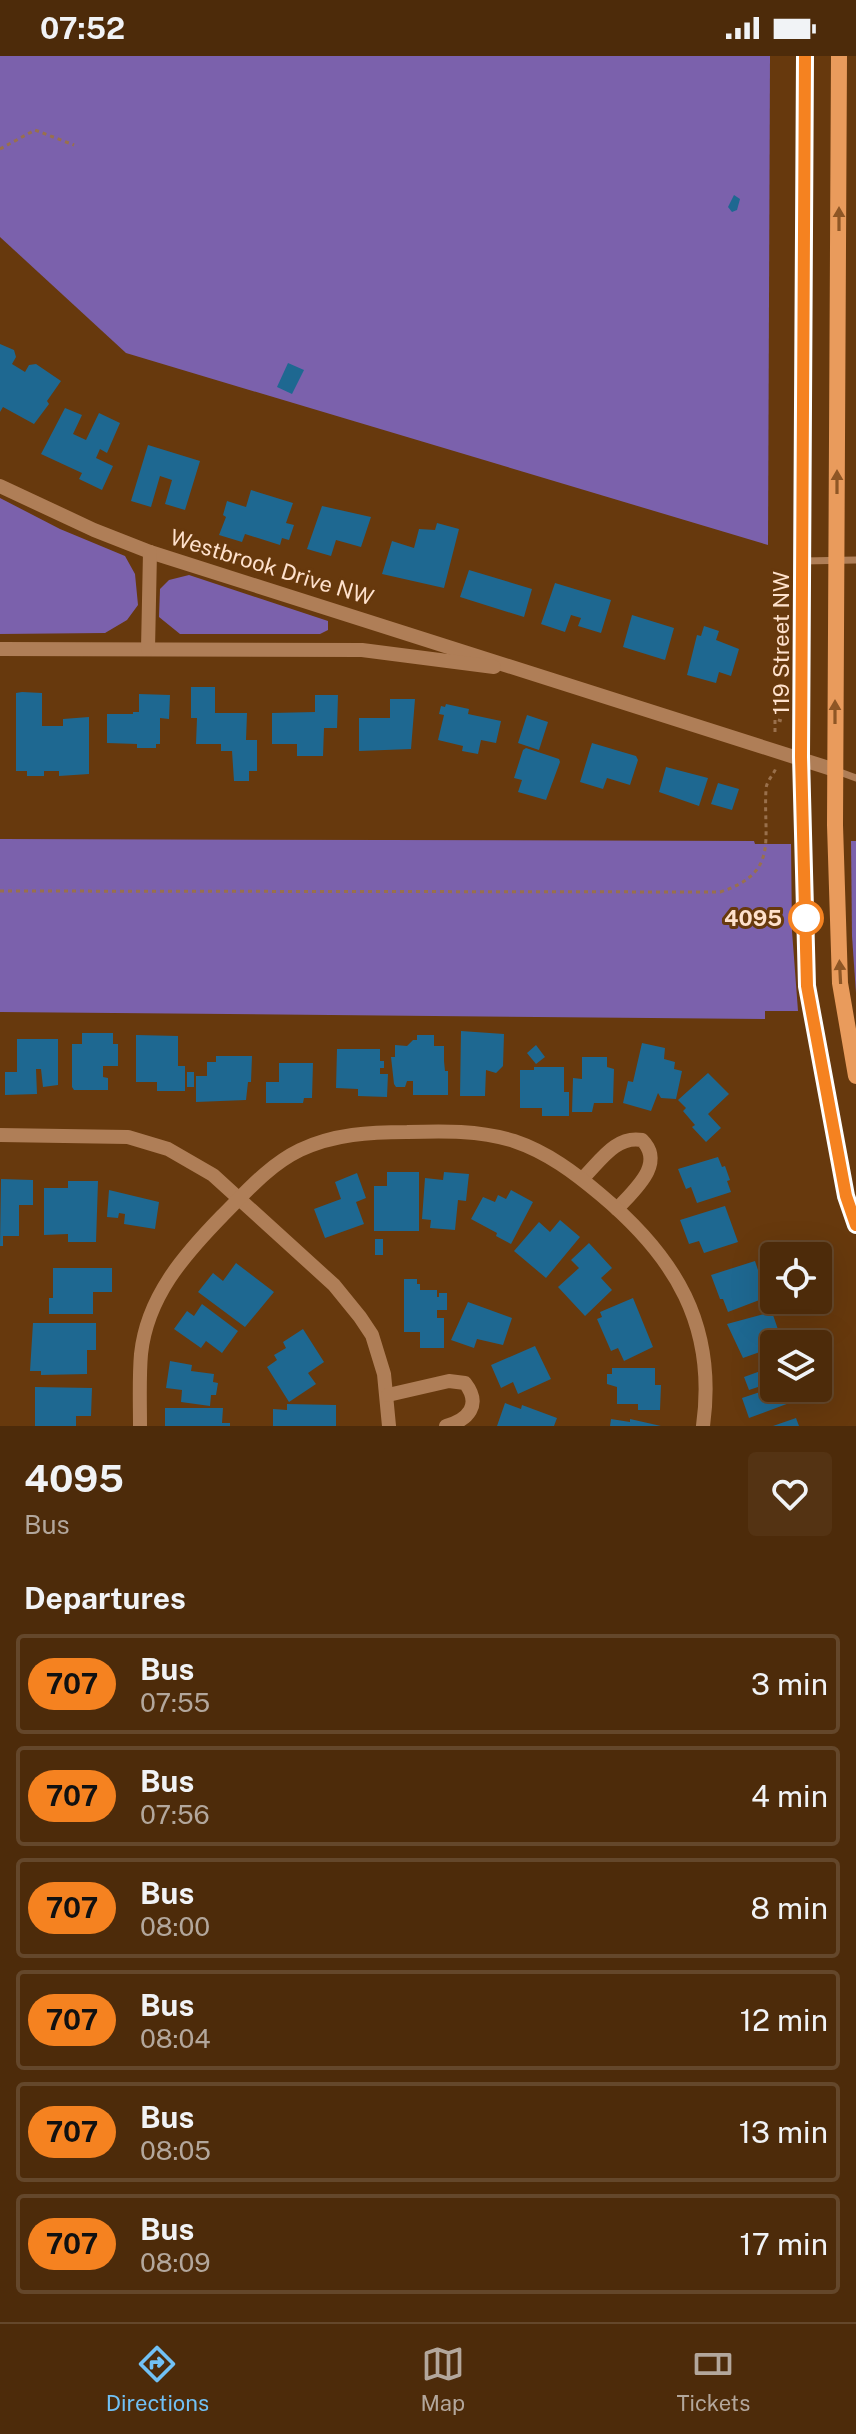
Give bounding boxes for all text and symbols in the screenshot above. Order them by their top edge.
text: 07:52 [40,10,125,46]
one-way arrow [832,206,845,231]
one-way arrow [831,469,843,494]
street label: Westbrook Drive NW [167,524,377,610]
street label: 119 Street NW [768,571,794,715]
one-way arrow [829,699,841,724]
marker: 4095 [789,901,823,935]
place label: 4095 [724,905,782,931]
one-way arrow [833,959,846,984]
map controls [760,1242,832,1402]
button: locate [760,1242,832,1314]
button: layers [760,1330,832,1402]
button: heart [748,1452,832,1536]
text: 4095 [24,1456,124,1501]
text: Bus [24,1509,70,1540]
text: Departures [24,1580,186,1616]
text: Bus [140,1651,194,1687]
text: 3 min [751,1666,828,1702]
text: 707 [46,1667,98,1700]
text: 07:55 [140,1687,210,1718]
text: Bus [140,1763,194,1799]
text: 4 min [751,1778,828,1814]
text: 707 [46,1779,98,1812]
text: 07:56 [140,1799,210,1830]
text: Bus [140,1875,194,1911]
text: 8 min [750,1890,828,1926]
text: 707 [46,1891,98,1924]
text: 08:00 [140,1911,210,1942]
text: Bus [140,1987,194,2023]
text: 12 min [740,2002,828,2038]
text: 707 [46,2003,98,2036]
text: 08:04 [140,2023,211,2054]
text: Bus [140,2099,194,2135]
text: 13 min [739,2114,828,2150]
text: 707 [46,2115,98,2148]
text: 08:05 [140,2135,211,2166]
text: Bus [140,2211,194,2247]
text: 17 min [740,2226,828,2262]
text: 707 [46,2227,98,2260]
text: 08:09 [140,2247,210,2278]
tab: Directions [106,2342,209,2416]
tab: Map [420,2342,465,2416]
tab: Tickets [677,2342,750,2416]

